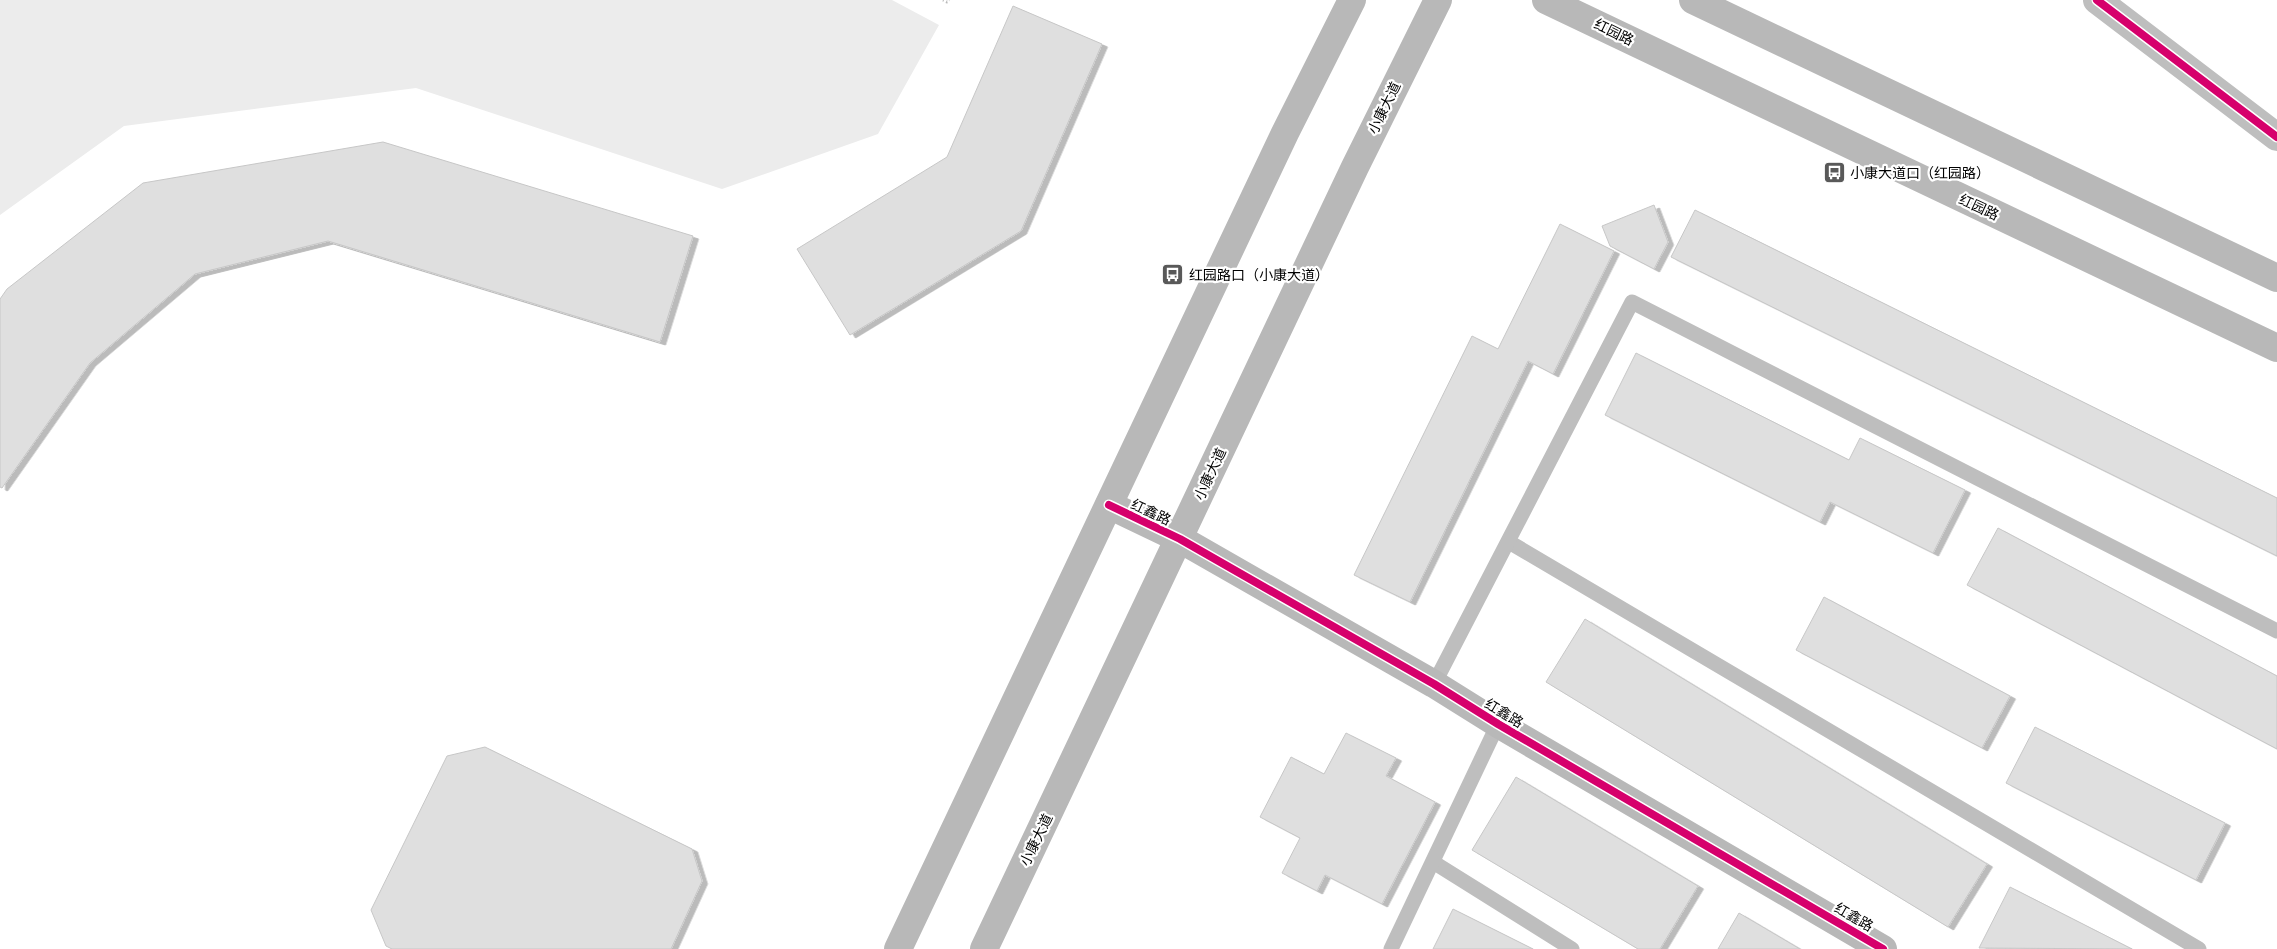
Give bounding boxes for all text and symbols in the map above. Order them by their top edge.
street label: 红园路 [1591,15,1637,49]
street label: 小康大道 [1364,79,1404,137]
bus stop icon: 小康大道口（红园路） [1822,161,1846,185]
place label: 小康大道口（红园路） [1850,164,1990,182]
street label: 红园路 [1956,190,2002,224]
bus stop icon: 红园路口（小康大道） [1161,263,1185,287]
place label: 红园路口（小康大道） [1189,266,1329,284]
street label: 小康大道 [1190,445,1230,503]
street label: 红鑫路 [1128,495,1174,529]
street label: 红鑫路 [1481,694,1527,732]
street label: 小康大道 [1016,811,1056,869]
street label: 红鑫路 [1831,899,1877,935]

